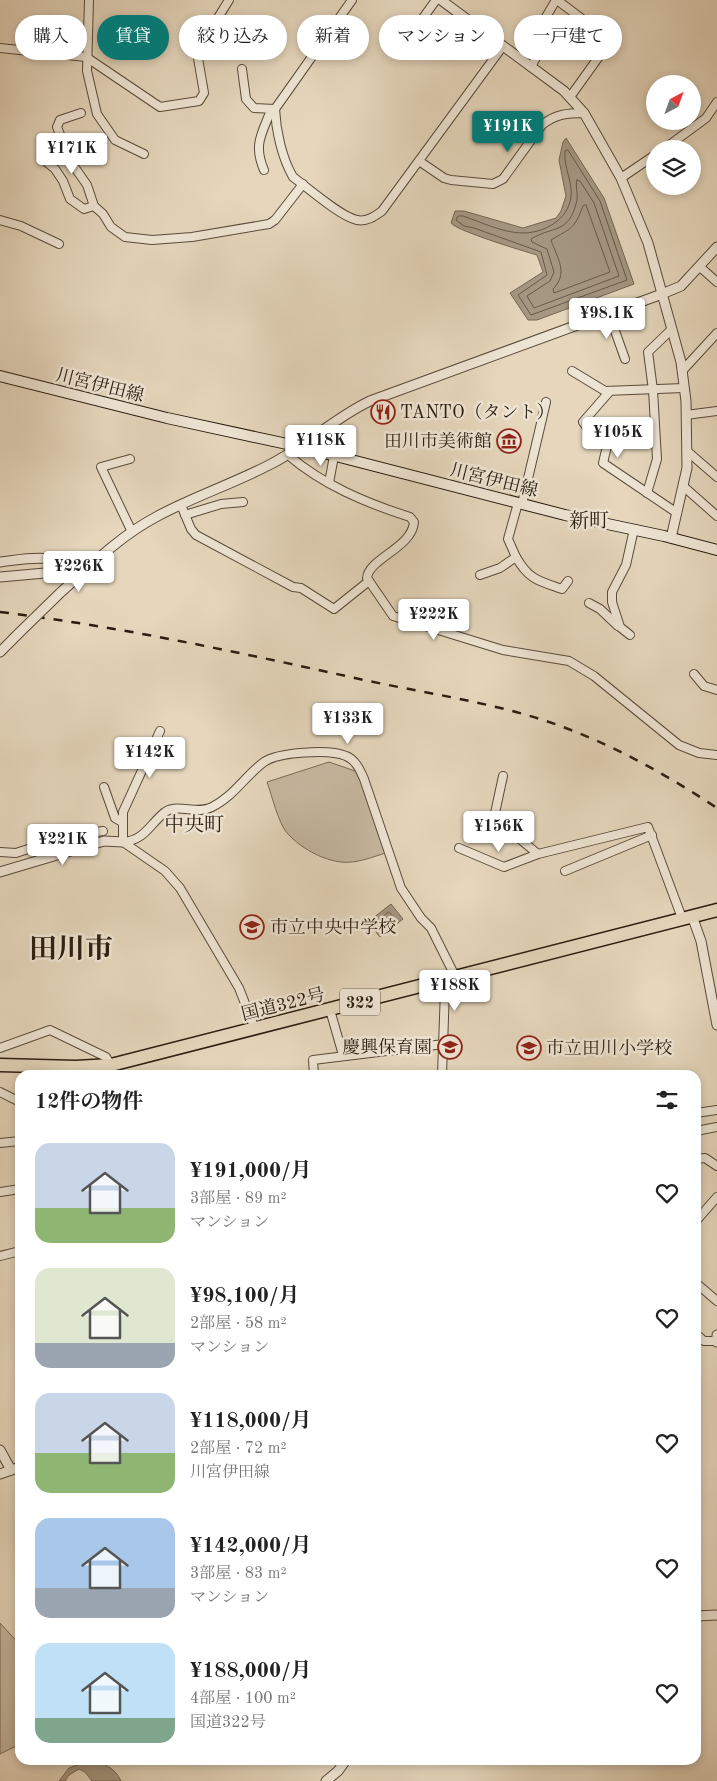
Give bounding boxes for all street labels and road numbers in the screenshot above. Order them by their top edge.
street label: 川宮伊田線 [54,364,146,406]
street label: 川宮伊田線 [448,459,540,501]
street label: 国道322号 [239,984,327,1024]
road number: 322 [340,989,380,1016]

